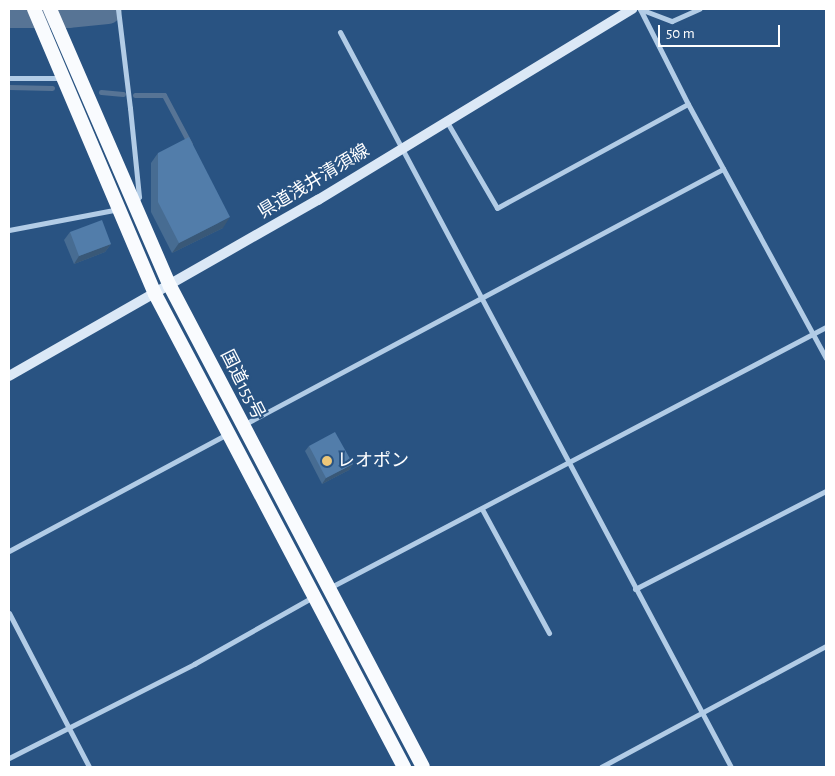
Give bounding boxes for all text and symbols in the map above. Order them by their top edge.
scale bar [660,15,782,47]
text: 50 m [666,26,695,41]
street label: 県道浅井清須線 [254,140,374,224]
street label: 国道155号 [215,347,269,423]
place label: レオポン [337,450,409,472]
marker: レオポン [321,455,333,467]

